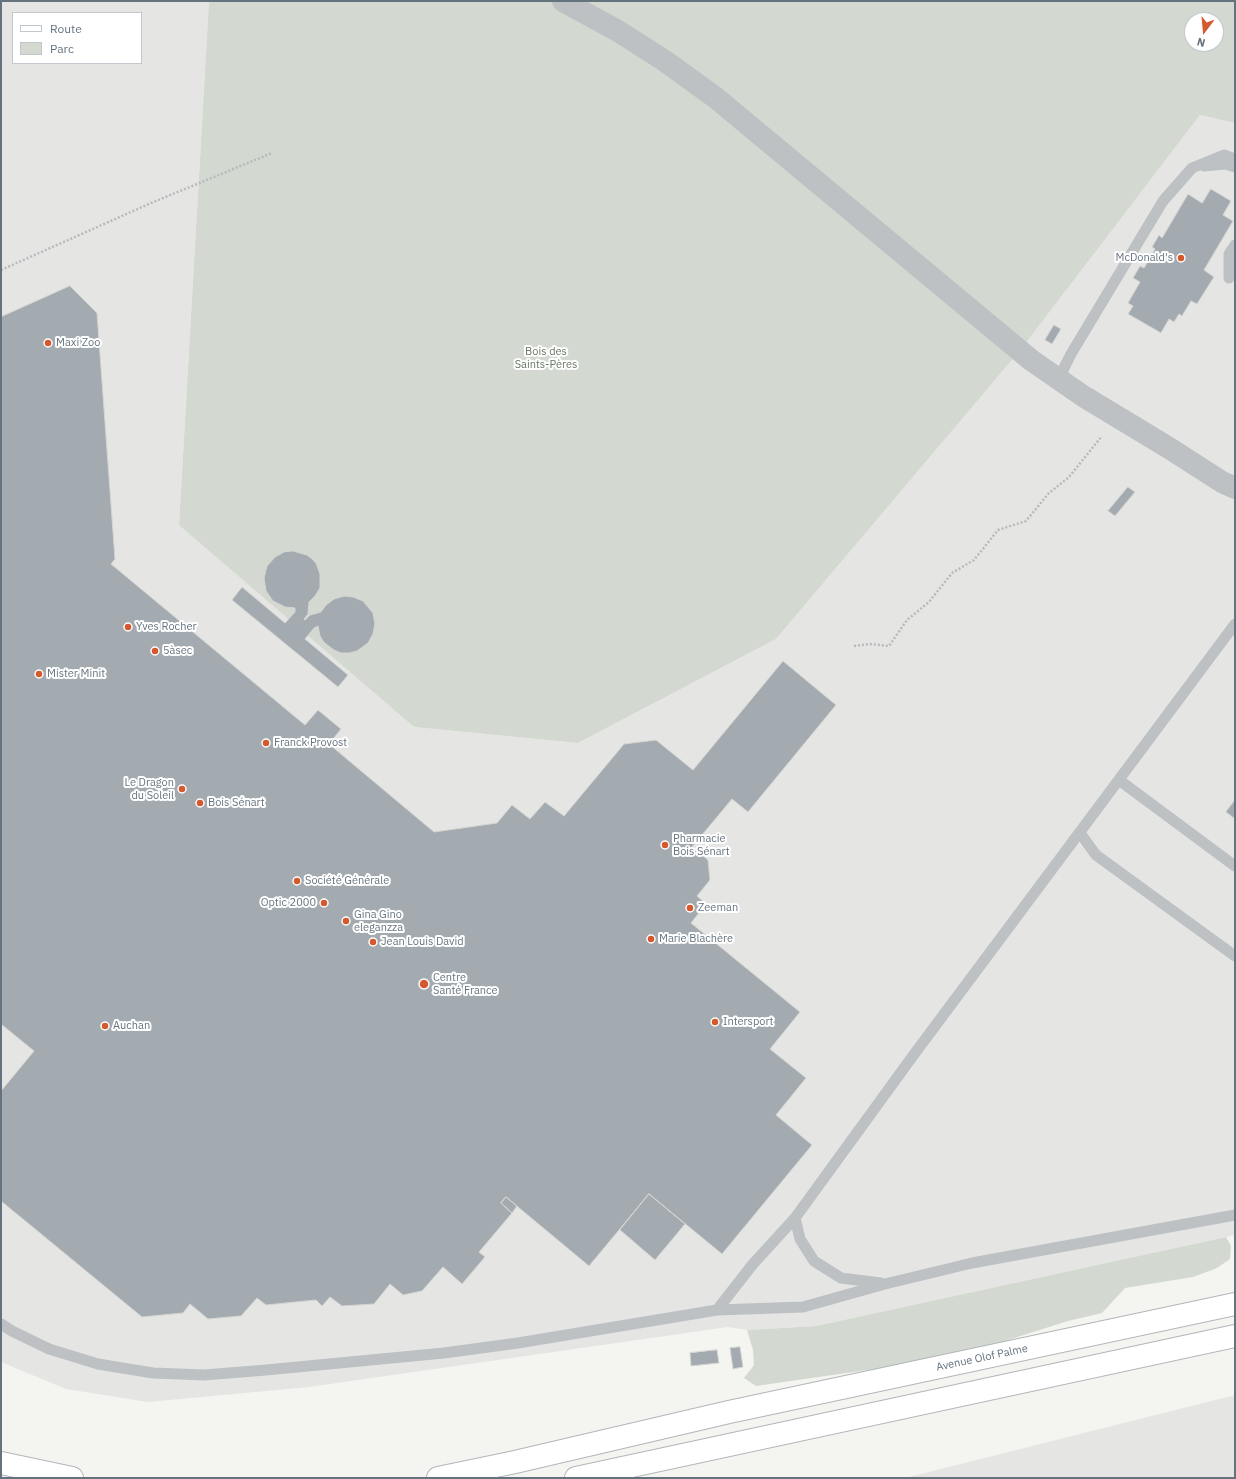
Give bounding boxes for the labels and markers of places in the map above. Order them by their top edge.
place label: McDonald's [1115,251,1173,265]
marker: McDonald's [1176,253,1186,263]
place label: Maxi Zoo [56,336,100,350]
marker: Maxi Zoo [43,338,53,348]
place label: Yves Rocher [136,620,196,634]
marker: Yves Rocher [123,622,133,632]
place label: 5àsec [163,644,192,658]
marker: 5àsec [150,646,160,656]
place label: Mister Minit [47,667,105,681]
marker: Mister Minit [34,669,44,679]
place label: Franck Provost [274,736,347,750]
marker: Franck Provost [261,738,271,748]
place label: Le Dragon du Soleil [125,776,174,802]
marker: Le Dragon du Soleil [177,784,187,794]
place label: Bois Sénart [208,796,265,810]
marker: Bois Sénart [195,798,205,808]
place label: Pharmacie Bois Sénart [673,832,730,858]
marker: Pharmacie Bois Sénart [660,840,670,850]
place label: Société Générale [305,874,389,888]
marker: Société Générale [292,876,302,886]
place label: Optic 2000 [261,896,316,910]
marker: Optic 2000 [319,898,329,908]
place label: Zeeman [698,901,738,915]
marker: Zeeman [685,903,695,913]
place label: Gina Gino eleganzza [354,908,403,934]
marker: Gina Gino eleganzza [341,916,351,926]
place label: Marie Blachère [659,932,733,946]
marker: Marie Blachère [646,934,656,944]
place label: Jean Louis David [381,935,464,949]
marker: Jean Louis David [368,937,378,947]
place label: Centre Santé France [433,971,498,997]
marker: Centre Santé France [418,978,430,990]
place label: Intersport [723,1015,773,1029]
marker: Intersport [710,1017,720,1027]
place label: Auchan [113,1019,150,1033]
marker: Auchan [100,1021,110,1031]

